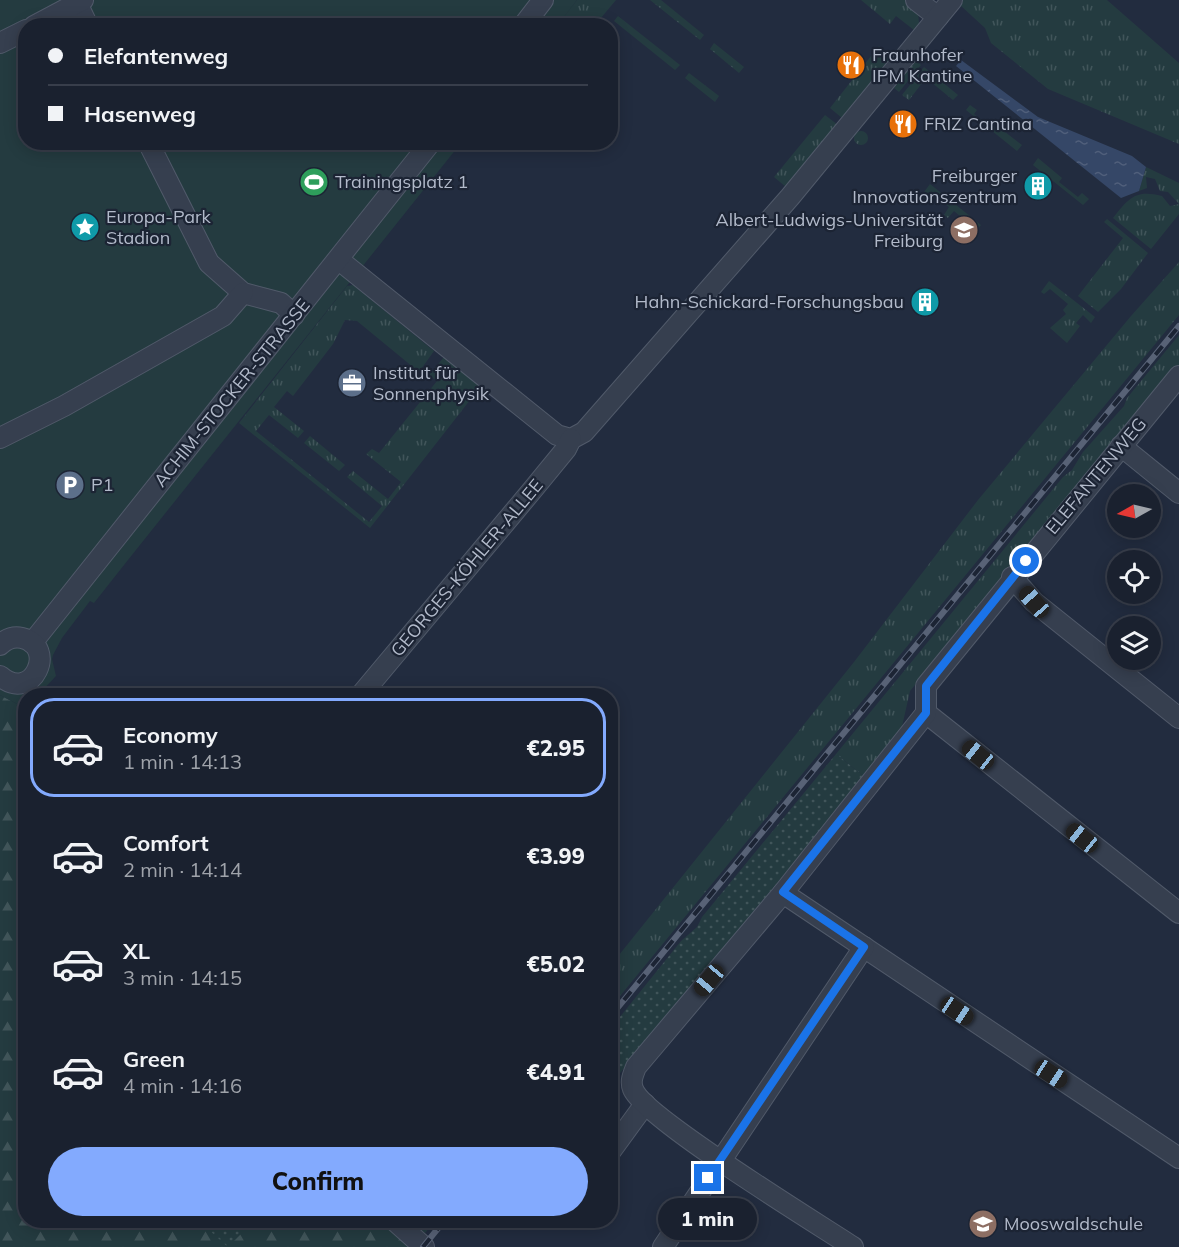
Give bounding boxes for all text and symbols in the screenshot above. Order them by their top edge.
text: Elefantenweg [84,42,228,70]
place label: Fraunhofer IPM Kantine [872,43,972,87]
restaurant icon: Fraunhofer IPM Kantine [835,49,867,81]
text: Hasenweg [84,100,196,128]
restaurant icon: FRIZ Cantina [887,108,919,140]
place label: FRIZ Cantina [924,112,1032,135]
place label: Freiburger Innovationszentrum [852,164,1017,208]
sports icon: Trainingsplatz 1 [298,166,330,198]
place label: Trainingsplatz 1 [335,170,468,193]
building icon: Freiburger Innovationszentrum [1022,170,1054,202]
place label: Europa-Park Stadion [106,205,212,249]
place label: Albert-Ludwigs-Universität Freiburg [716,208,943,252]
place icon: Europa-Park Stadion [69,211,101,243]
school or university icon: Albert-Ludwigs-Universität Freiburg [948,214,980,246]
building icon: Hahn-Schickard-Forschungsbau [909,286,941,318]
place label: Hahn-Schickard-Forschungsbau [635,290,904,313]
street label: ACHIM-STOCKER-STRASSE [149,294,315,491]
place label: Institut für Sonnenphysik [373,361,490,405]
office icon: Institut für Sonnenphysik [336,367,368,399]
street label: ELEFANTENWEG [1040,413,1151,539]
parking icon: P1 [54,469,86,501]
place label: P1 [91,473,114,496]
street label: GEORGES-KÖHLER-ALLEE [386,474,548,661]
north arrow [1107,484,1161,538]
map controls [1107,484,1161,670]
route start [1012,547,1039,574]
button: locate [1107,550,1161,604]
car [1015,583,1053,621]
button: layers [1107,616,1161,670]
icon: car [51,721,105,775]
text: Economy [123,721,218,749]
text: €2.95 [526,734,585,762]
car [958,737,998,773]
text: 1 min · 14:13 [123,749,242,774]
car [1062,820,1102,856]
icon: car [51,829,105,883]
text: Comfort [123,829,209,857]
text: €3.99 [526,842,585,870]
text: 2 min · 14:14 [123,857,242,882]
icon: car [51,937,105,991]
text: XL [123,937,150,965]
text: €5.02 [526,950,585,978]
car [691,960,727,1000]
text: 3 min · 14:15 [123,965,242,990]
car [937,993,977,1029]
icon: car [51,1045,105,1099]
text: Green [123,1045,185,1073]
car [1031,1057,1071,1091]
text: €4.91 [526,1058,585,1086]
text: 4 min · 14:16 [123,1073,242,1098]
button: Confirm [48,1147,588,1216]
route end [694,1164,721,1191]
callout: 1 min [658,1199,758,1241]
text: 1 min [681,1206,734,1231]
school or university icon: Mooswaldschule [967,1208,999,1240]
place label: Mooswaldschule [1004,1212,1143,1235]

